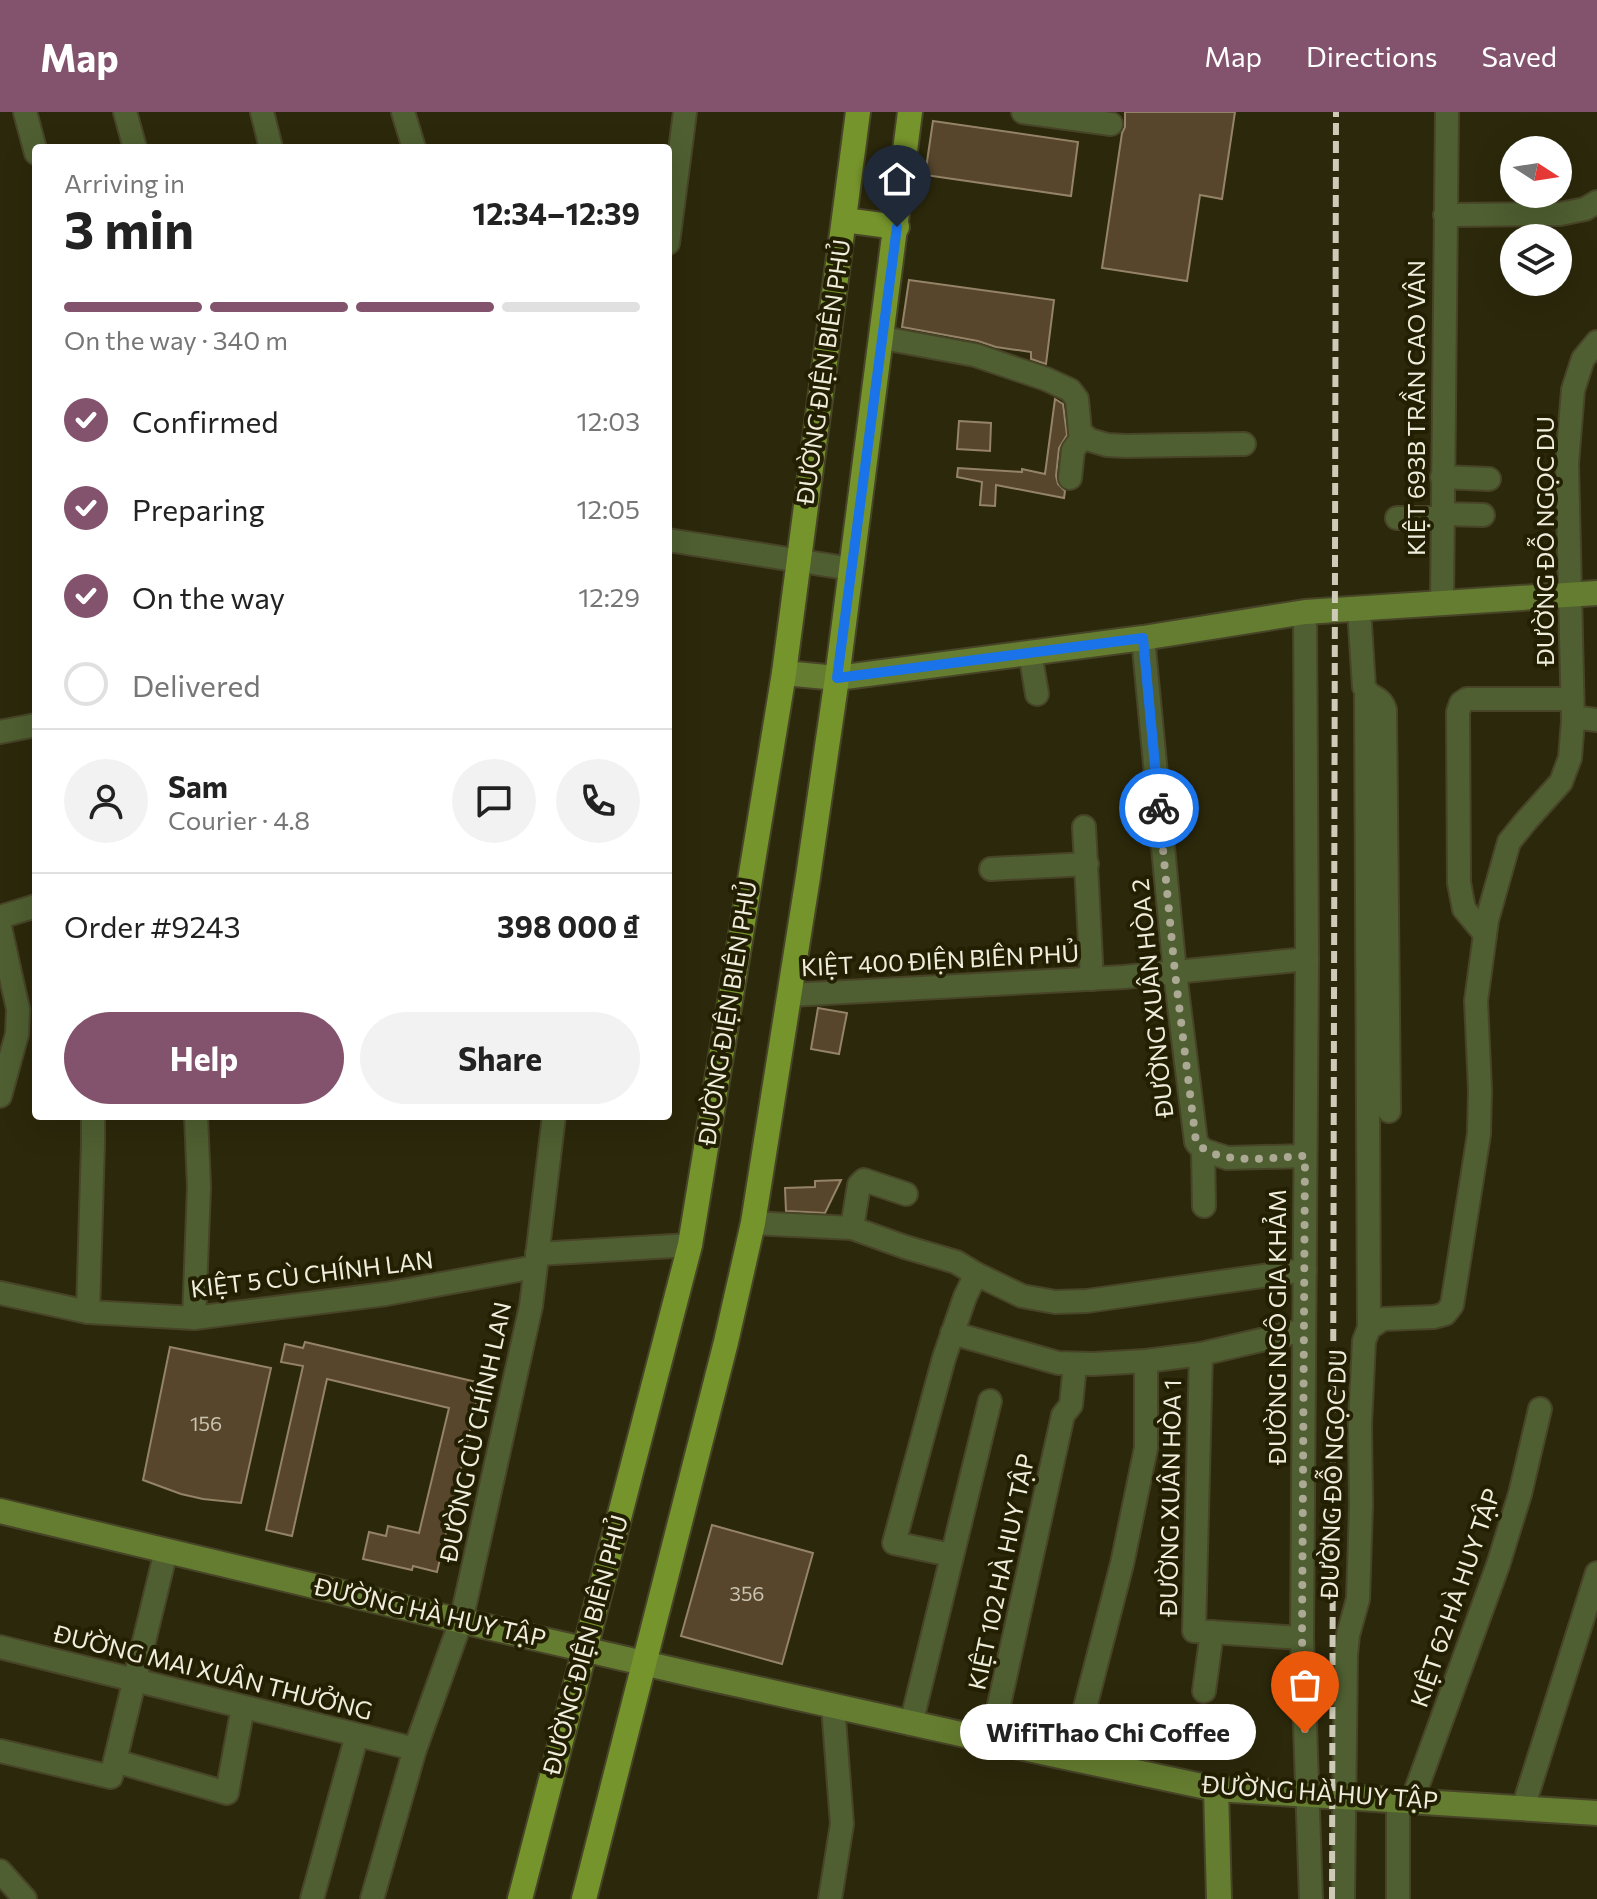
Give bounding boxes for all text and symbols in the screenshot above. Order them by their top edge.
text: Map [40,33,119,80]
text: Map [1204,39,1262,73]
text: Directions [1306,39,1437,73]
text: Saved [1481,39,1557,73]
north arrow [1500,136,1572,208]
map controls [1500,136,1572,296]
pin [863,145,931,227]
icon: home [875,157,919,201]
text: Arriving in [64,167,185,198]
text: 12:34–12:39 [473,194,640,231]
text: 3 min [64,196,194,260]
button: layers [1500,224,1572,296]
street label: ĐƯỜNG ĐIỆN BIÊN PHỦ [788,237,855,507]
street label: KIỆT 693B TRẦN CAO VÂN [1399,260,1430,556]
text: On the way · 340 m [64,324,288,355]
icon: check [64,398,108,442]
text: Confirmed [132,402,279,439]
text: 12:03 [577,405,640,436]
street label: ĐƯỜNG ĐỖ NGỌC DU [1526,416,1559,667]
icon: check [64,486,108,530]
text: Preparing [132,490,265,527]
text: 12:05 [576,493,640,524]
icon: check [64,574,108,618]
text: On the way [132,578,285,615]
text: 12:29 [578,581,640,612]
text: Delivered [132,666,261,703]
button: person [64,759,148,843]
button: chat [452,759,536,843]
button: phone [556,759,640,843]
text: Sam [168,767,228,804]
courier [1119,768,1199,848]
icon: bike [1137,786,1181,830]
text: Courier · 4.8 [168,804,310,835]
street label: ĐƯỜNG XUÂN HÒA 2 [1125,877,1179,1120]
street label: ĐƯỜNG ĐIỆN BIÊN PHỦ [690,878,762,1148]
text: Order #9243 [64,907,241,944]
text: 398 000 ₫ [497,907,640,944]
street label: KIỆT 400 ĐIỆN BIÊN PHỦ [800,937,1080,981]
button: Help [64,1012,344,1104]
button: Share [360,1012,640,1104]
street label: ĐƯỜNG NGÔ GIA KHẢM [1261,1189,1291,1466]
street label: KIỆT 5 CÙ CHÍNH LAN [189,1244,435,1303]
street label: ĐƯỜNG CÙ CHÍNH LAN [433,1299,516,1565]
street label: ĐƯỜNG ĐỖ NGỌC DU [1310,1348,1351,1600]
street label: ĐƯỜNG XUÂN HÒA 1 [1153,1379,1186,1618]
house number: 156 [190,1411,222,1435]
street label: KIỆT 102 HÀ HUY TẬP [961,1451,1040,1692]
street label: KIỆT 62 HÀ HUY TẬP [1404,1484,1506,1711]
street label: ĐƯỜNG ĐIỆN BIÊN PHỦ [535,1511,633,1779]
street label: ĐƯỜNG HÀ HUY TẬP [311,1571,549,1652]
house number: 356 [729,1581,765,1605]
street label: ĐƯỜNG MAI XUÂN THƯỞNG [50,1617,376,1725]
pin [1271,1651,1339,1733]
icon: bag [1283,1663,1327,1707]
callout: WifiThao Chi Coffee [961,1705,1257,1761]
text: WifiThao Chi Coffee [986,1716,1230,1747]
street label: ĐƯỜNG HÀ HUY TẬP [1200,1769,1439,1814]

